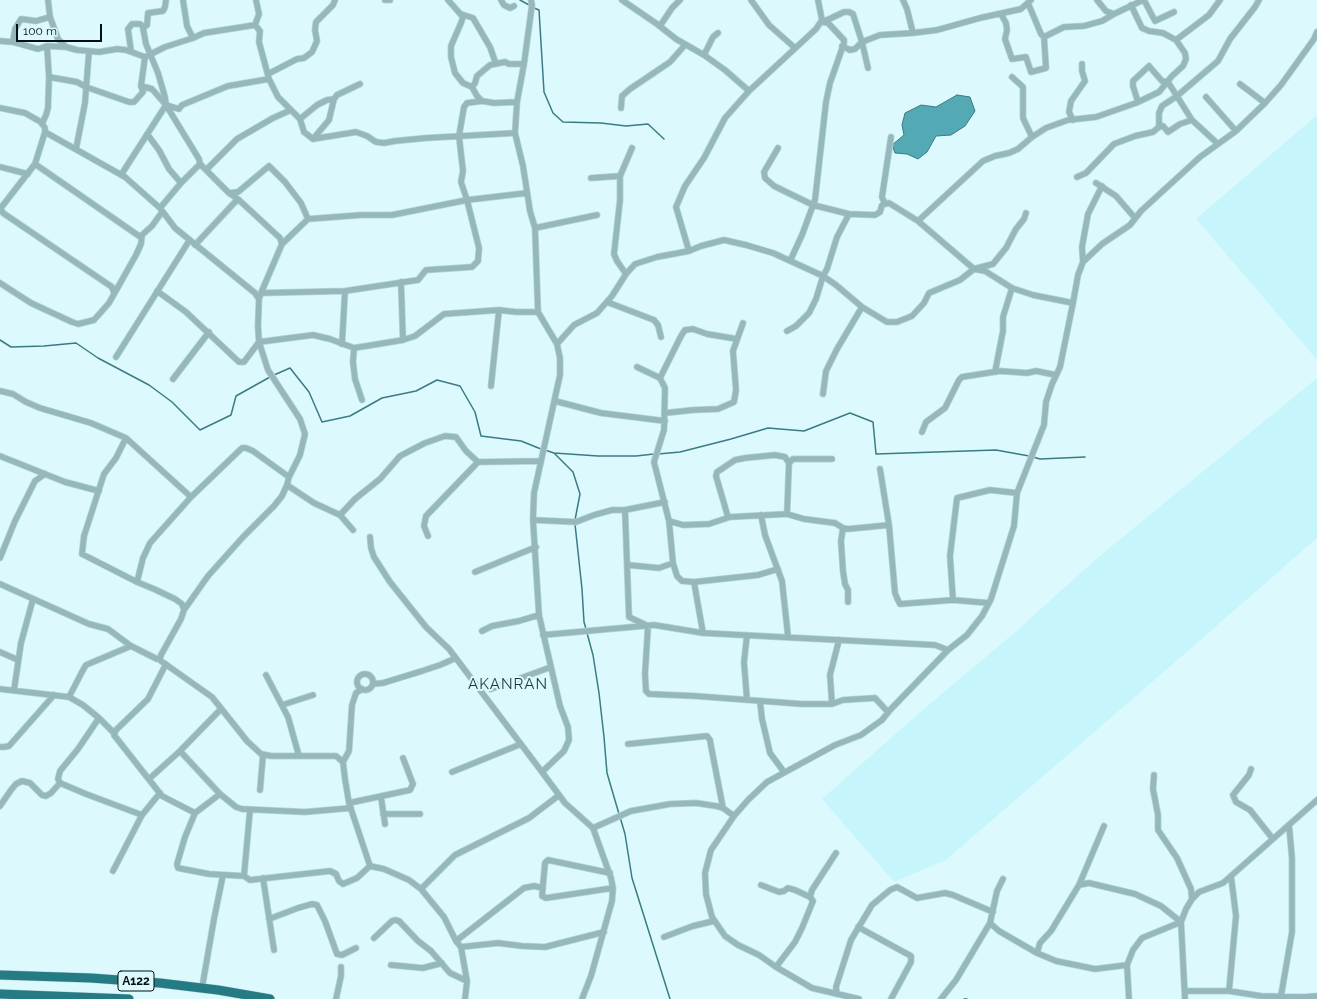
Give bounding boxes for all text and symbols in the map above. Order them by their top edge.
scale bar [18,16,104,42]
text: 100 m [23,24,57,38]
district label: AKANRAN [468,675,548,693]
road number: A122 [118,971,154,991]

